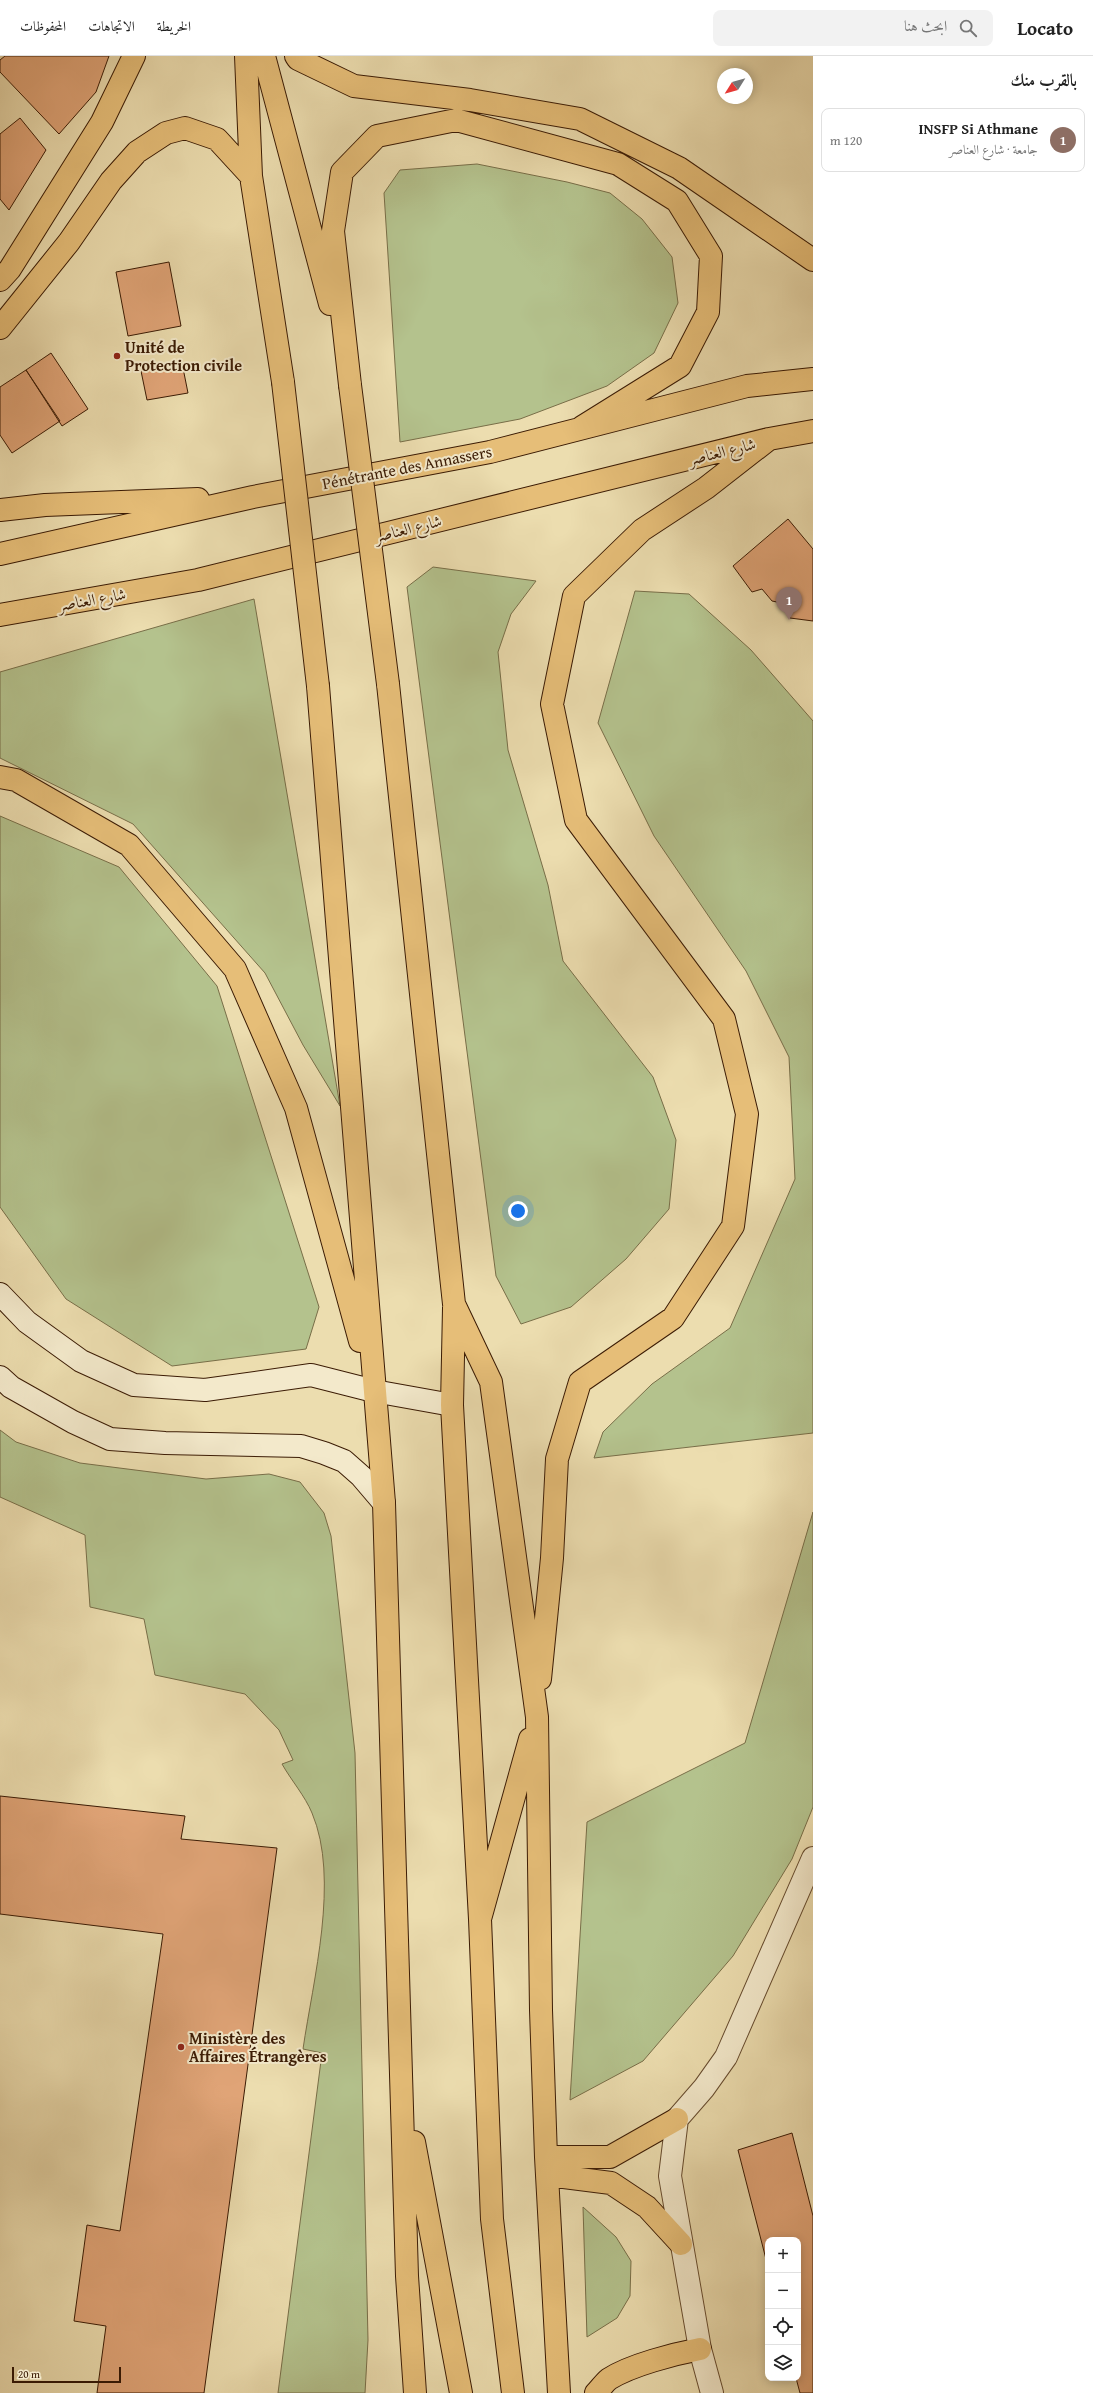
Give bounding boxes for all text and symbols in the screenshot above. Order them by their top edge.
search box [713,10,993,46]
text: Locato [1017,14,1073,42]
text: ابحث هنا [904,15,947,36]
text: المحفوظات [20,16,66,36]
text: الاتجاهات [88,16,135,36]
text: الخريطة [157,16,191,36]
icon: search [957,17,979,39]
text: بالقرب منك [1010,67,1077,92]
north arrow [717,68,753,104]
text: INSFP Si Athmane [919,118,1038,139]
text: 120 m [830,131,862,150]
text: 1 [1060,131,1066,150]
text: جامعة · شارع العناصر [949,140,1038,159]
place label: Unité de Protection civile [125,335,242,377]
marker: Unité de Protection civile [112,351,122,361]
street label: شارع العناصر [684,431,759,473]
street label: Pénétrante des Annassers [320,439,494,495]
street label: شارع العناصر [370,508,445,550]
street label: شارع العناصر [54,581,128,619]
pin: 1 [776,587,802,620]
your location [508,1201,528,1221]
place label: Ministère des Affaires Étrangères [189,2026,327,2068]
marker: Ministère des Affaires Étrangères [176,2042,186,2052]
map controls [765,2237,801,2381]
button: + [765,2237,801,2273]
button: − [765,2273,801,2309]
button: locate [765,2309,801,2345]
button: layers [765,2345,801,2381]
scale bar [12,2365,121,2384]
text: 20 m [18,2366,40,2382]

